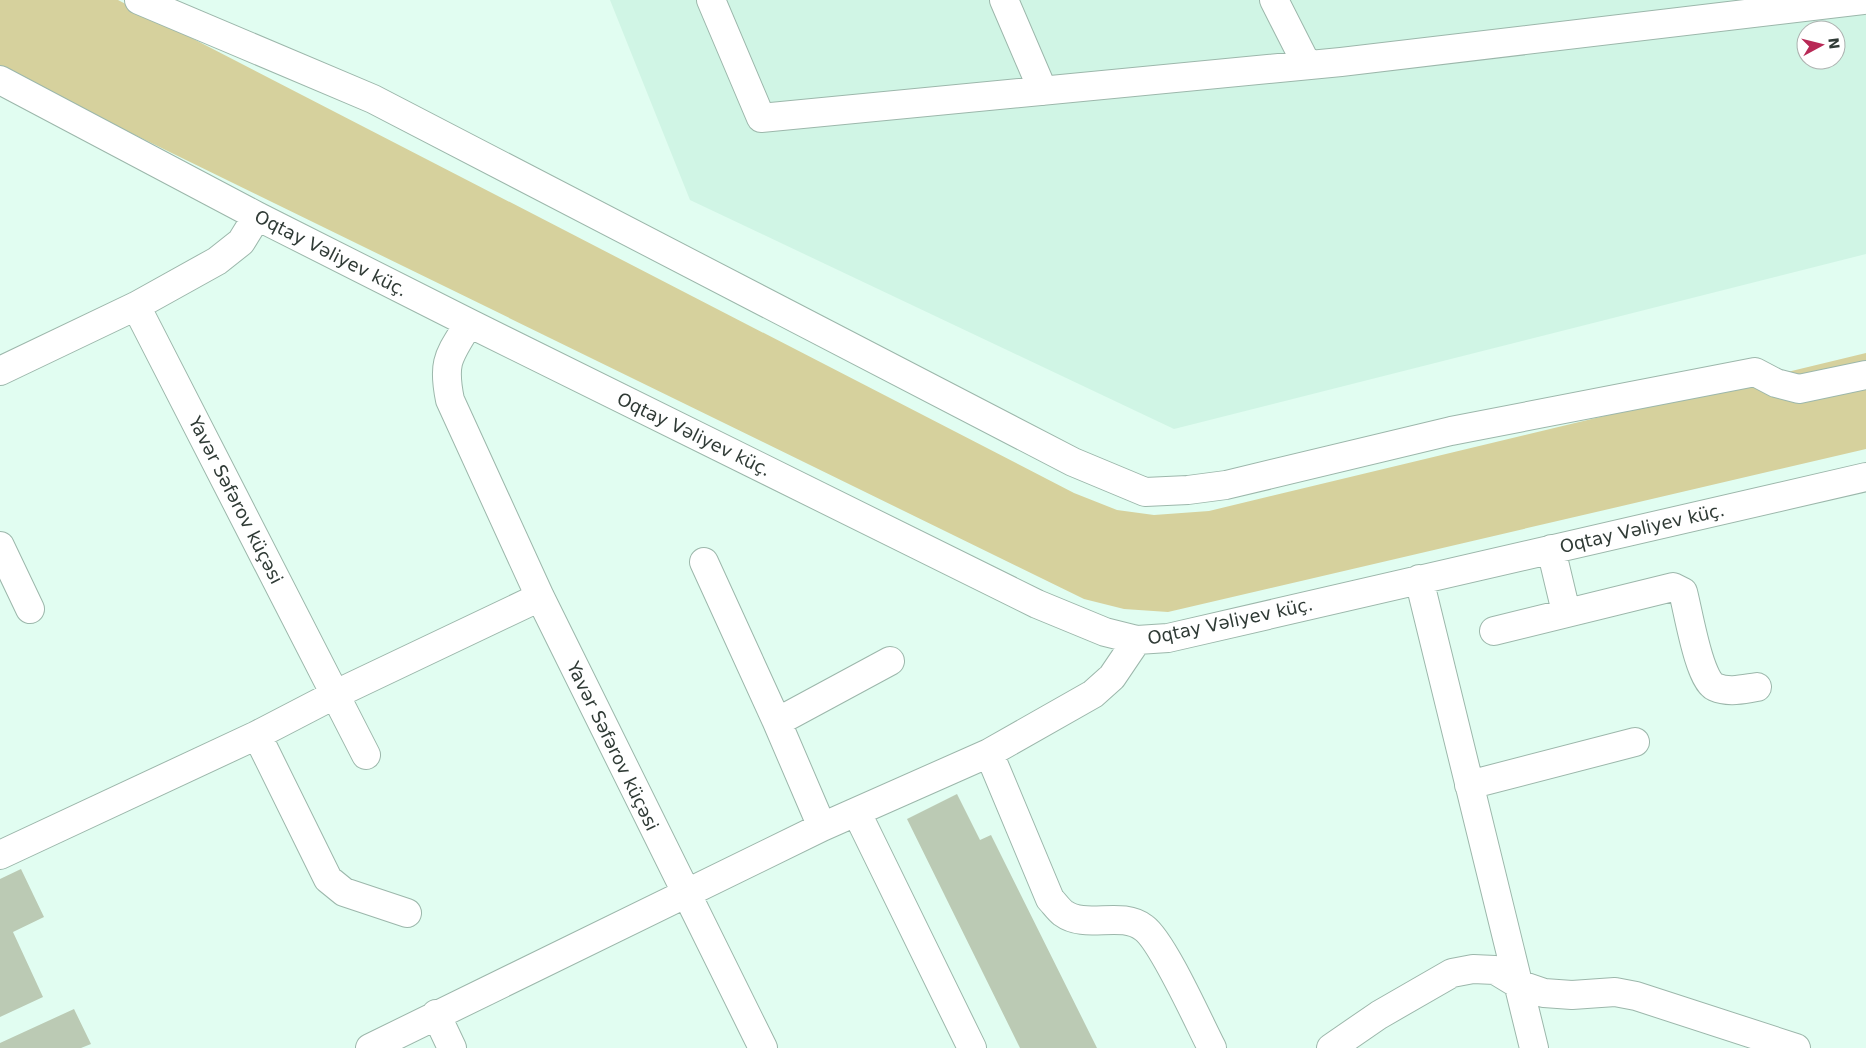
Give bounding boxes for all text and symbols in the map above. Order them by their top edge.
north arrow [1796,20,1846,70]
text: N [1825,37,1843,50]
street label: Oqtay Vəliyev küç. [251,205,411,301]
street label: Oqtay Vəliyev küç. [614,388,774,480]
street label: Yavər Səfərov küçəsi [184,412,287,587]
street label: Oqtay Vəliyev küç. [1558,499,1726,557]
street label: Oqtay Vəliyev küç. [1145,593,1315,649]
street label: Yavər Səfərov küçəsi [563,657,663,834]

